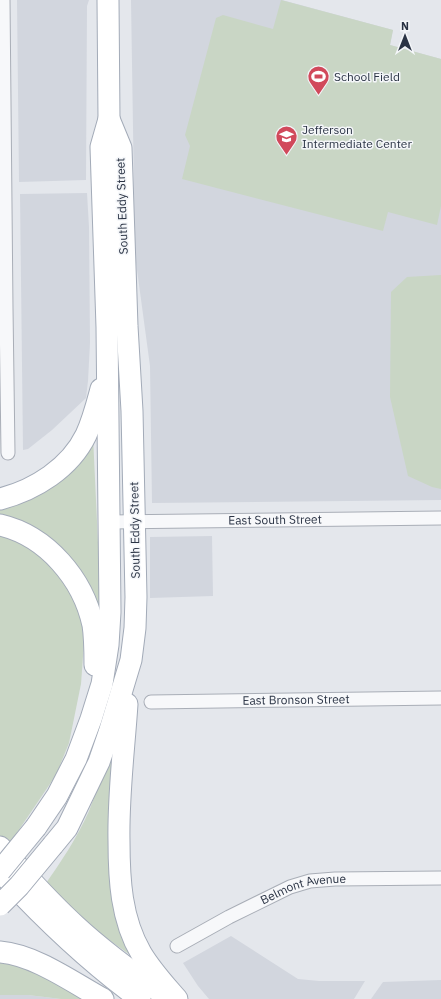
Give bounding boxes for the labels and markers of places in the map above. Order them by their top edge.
sports icon: School Field [305,64,331,97]
place label: School Field [334,69,400,84]
place label: Jefferson Intermediate Center [302,122,412,151]
school or university icon: Jefferson Intermediate Center [274,124,300,157]

